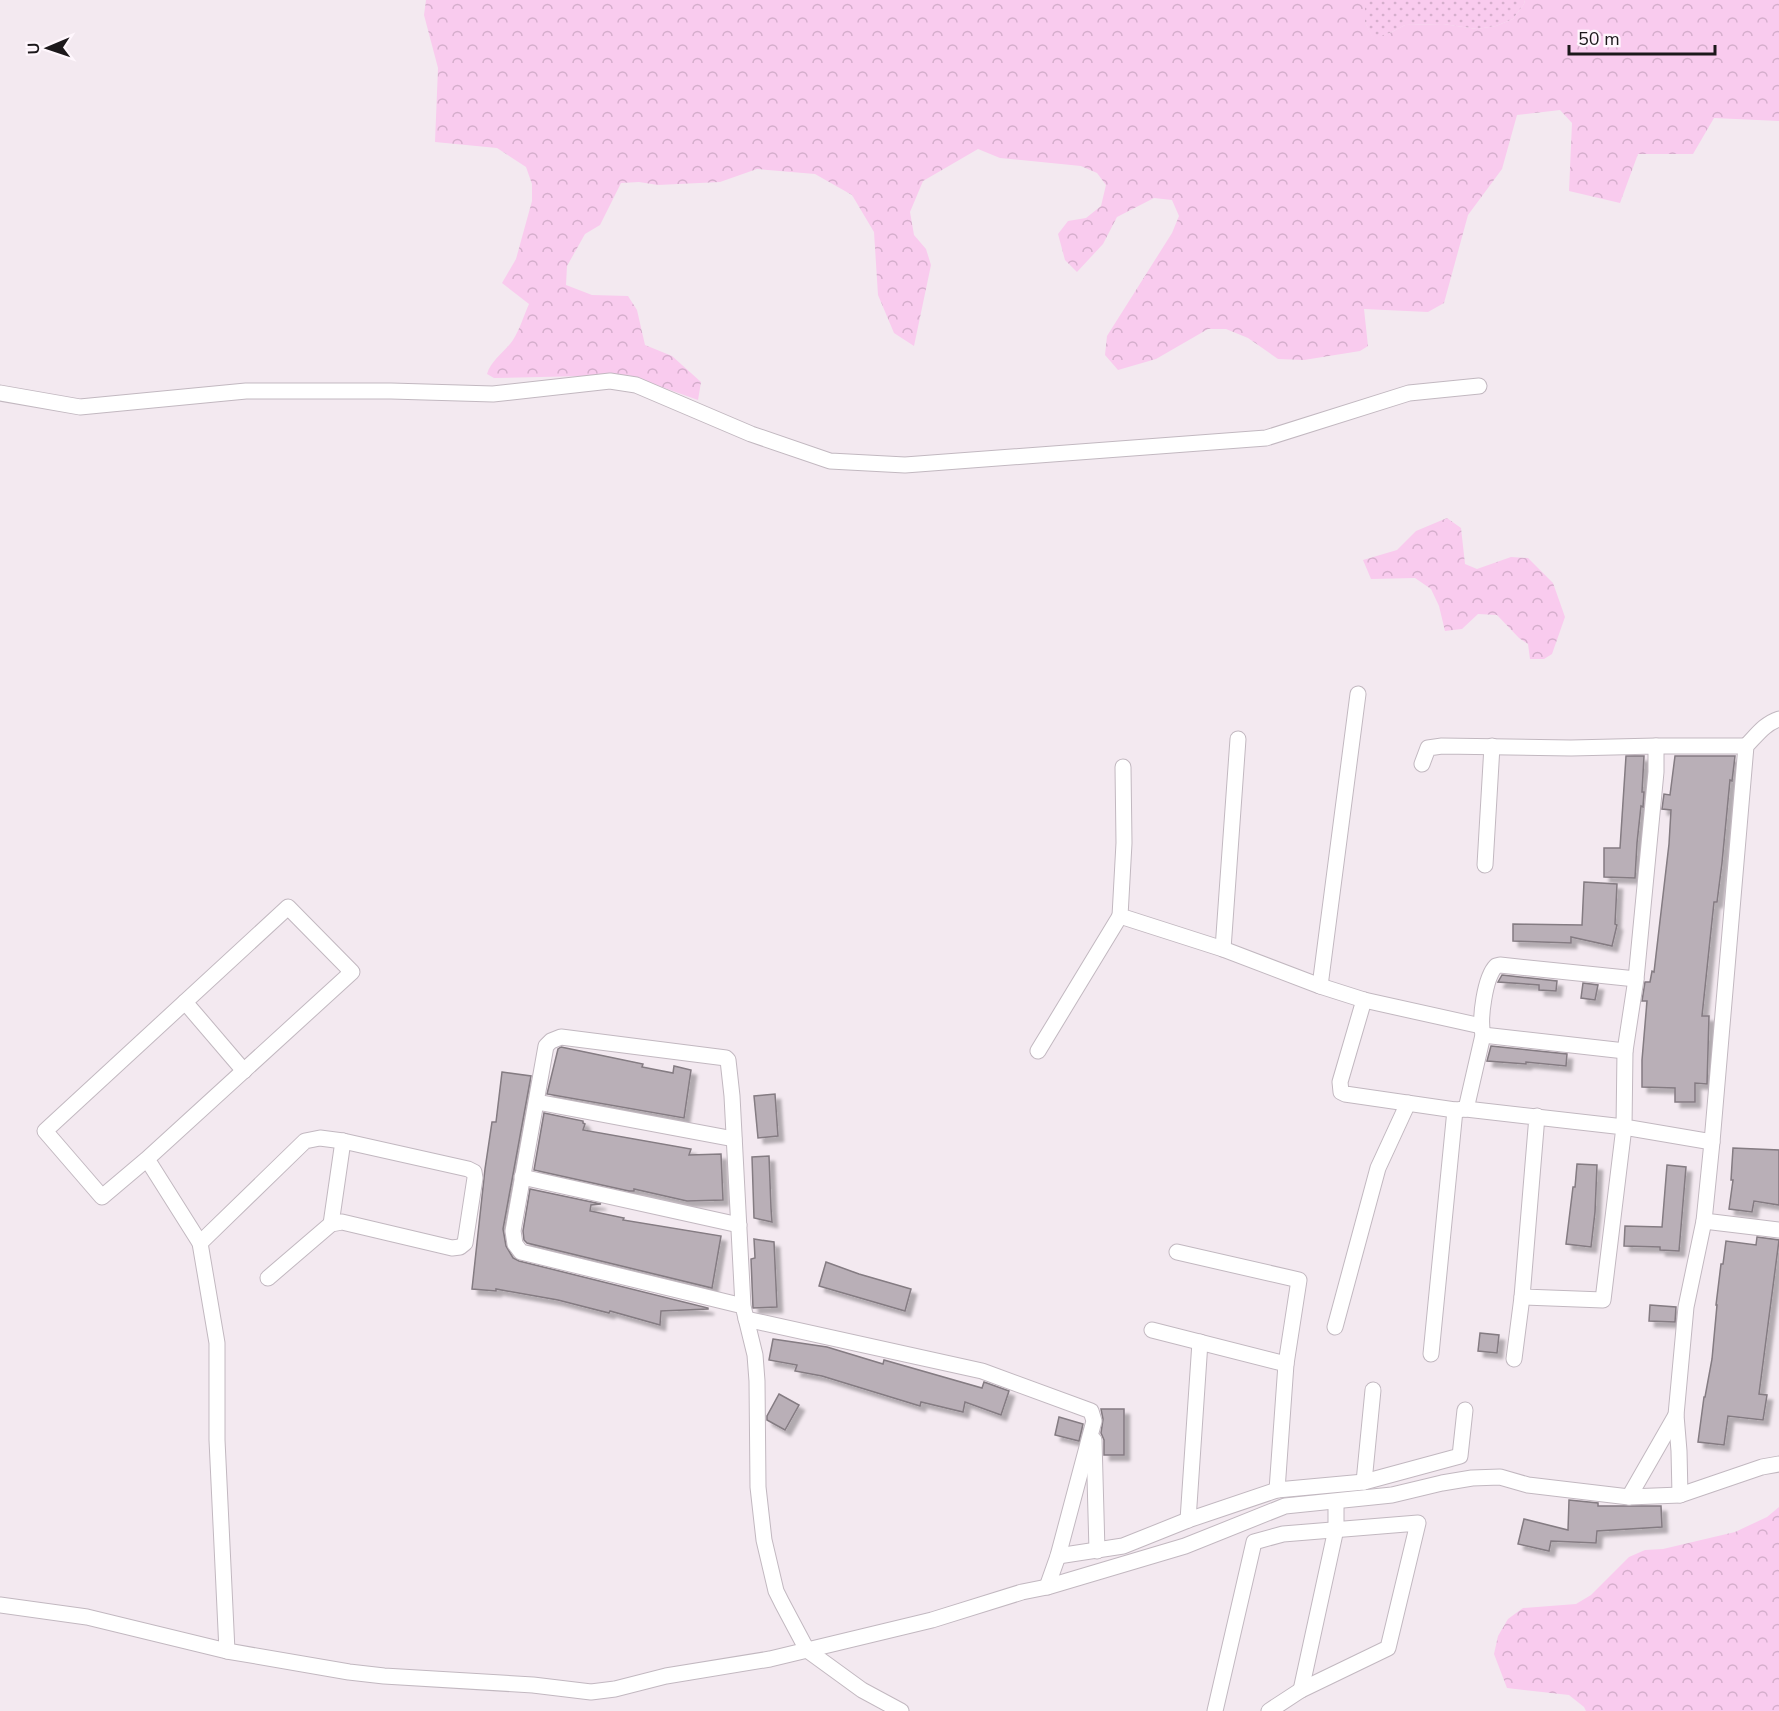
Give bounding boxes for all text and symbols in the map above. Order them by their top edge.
north arrow [18,18,78,78]
scale bar [1569,18,1714,56]
text: 50 m [1578,27,1620,51]
text: U [23,42,45,55]

